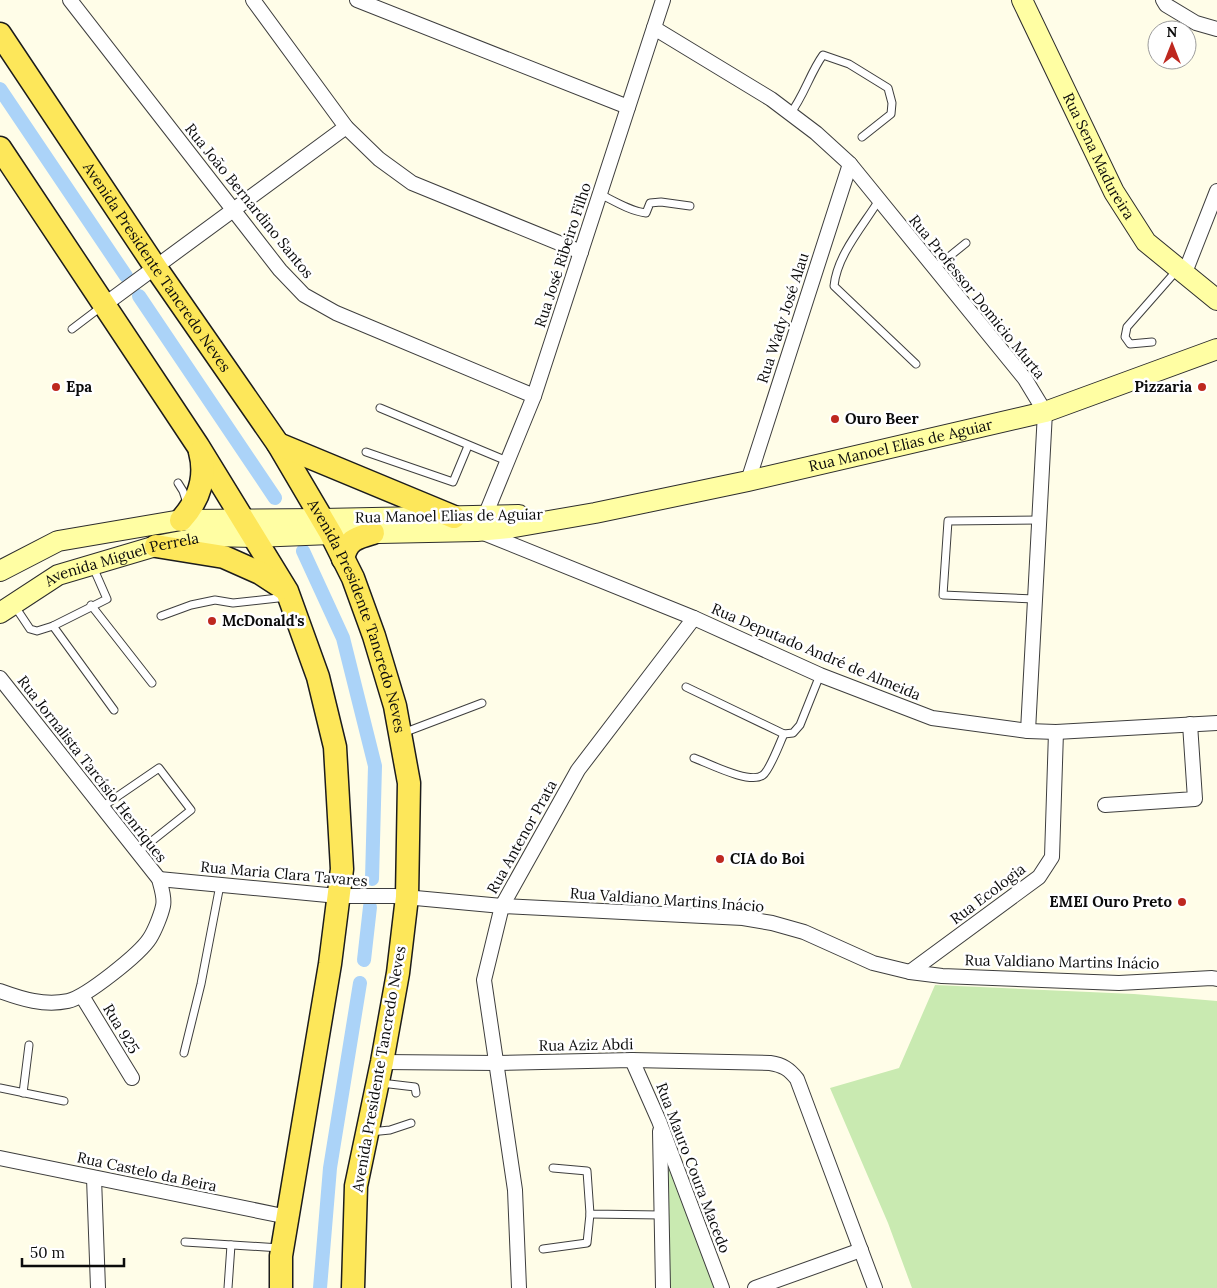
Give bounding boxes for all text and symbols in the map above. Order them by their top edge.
north arrow [1147,20,1197,70]
text: N [1167,23,1178,41]
street label: Rua Sena Madureira [1059,89,1139,223]
street label: Rua João Bernardino Santos [181,119,318,282]
street label: Avenida Presidente Tancredo Neves [79,158,235,376]
street label: Rua José Ribeiro Filho [530,180,595,330]
street label: Rua Professor Domicio Murta [905,211,1050,383]
street label: Rua Wady José Alau [752,250,813,386]
place label: Epa [66,377,92,396]
place label: Pizzaria [1134,377,1192,396]
marker: Epa [50,381,62,393]
marker: Pizzaria [1196,381,1208,393]
place label: Ouro Beer [845,409,919,428]
marker: Ouro Beer [829,413,841,425]
street label: Rua Manoel Elias de Aguiar [807,414,995,476]
street label: Avenida Presidente Tancredo Neves [303,495,410,734]
street label: Rua Manoel Elias de Aguiar [355,504,544,527]
street label: Avenida Miguel Perrela [40,528,201,591]
street label: Rua Deputado André de Almeida [709,599,924,704]
place label: McDonald's [222,611,305,630]
marker: McDonald's [206,615,218,627]
street label: Rua Jornalista Tarcísio Henriques [14,671,171,866]
street label: Rua Antenor Prata [482,776,561,897]
place label: CIA do Boi [730,849,805,868]
marker: CIA do Boi [714,853,726,865]
street label: Rua Maria Clara Tavares [200,857,368,890]
street label: Rua Ecologia [946,859,1029,928]
street label: Rua Valdiano Martins Inácio [569,883,765,916]
place label: EMEI Ouro Preto [1049,892,1173,911]
marker: EMEI Ouro Preto [1176,896,1188,908]
street label: Avenida Presidente Tancredo Neves [347,944,410,1194]
street label: Rua Valdiano Martins Inácio [964,950,1160,973]
street label: Rua 925 [99,1000,144,1057]
street label: Rua Aziz Abdi [538,1034,633,1055]
street label: Rua Mauro Coura Macedo [652,1080,735,1256]
street label: Rua Castelo da Beira [75,1147,219,1196]
scale bar [22,1236,125,1268]
text: 50 m [30,1243,65,1262]

